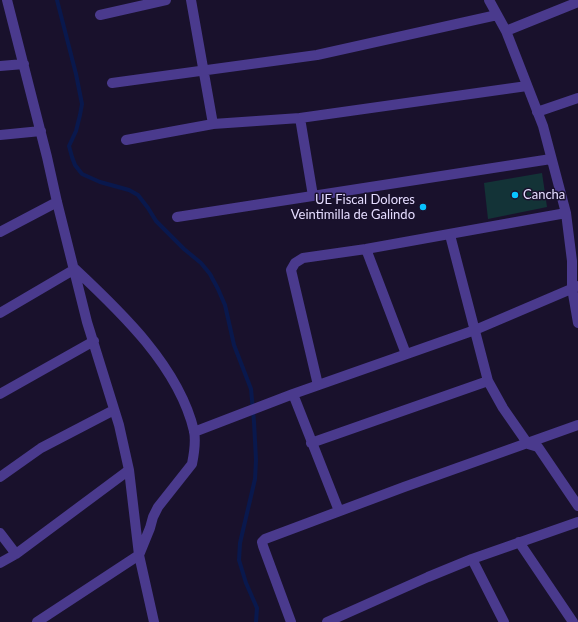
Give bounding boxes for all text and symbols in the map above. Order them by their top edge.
place label: Cancha [523,187,565,203]
marker: Cancha [510,190,520,200]
place label: UE Fiscal Dolores Veintimilla de Galindo [291,192,415,223]
marker: UE Fiscal Dolores Veintimilla de Galindo [418,202,428,212]

